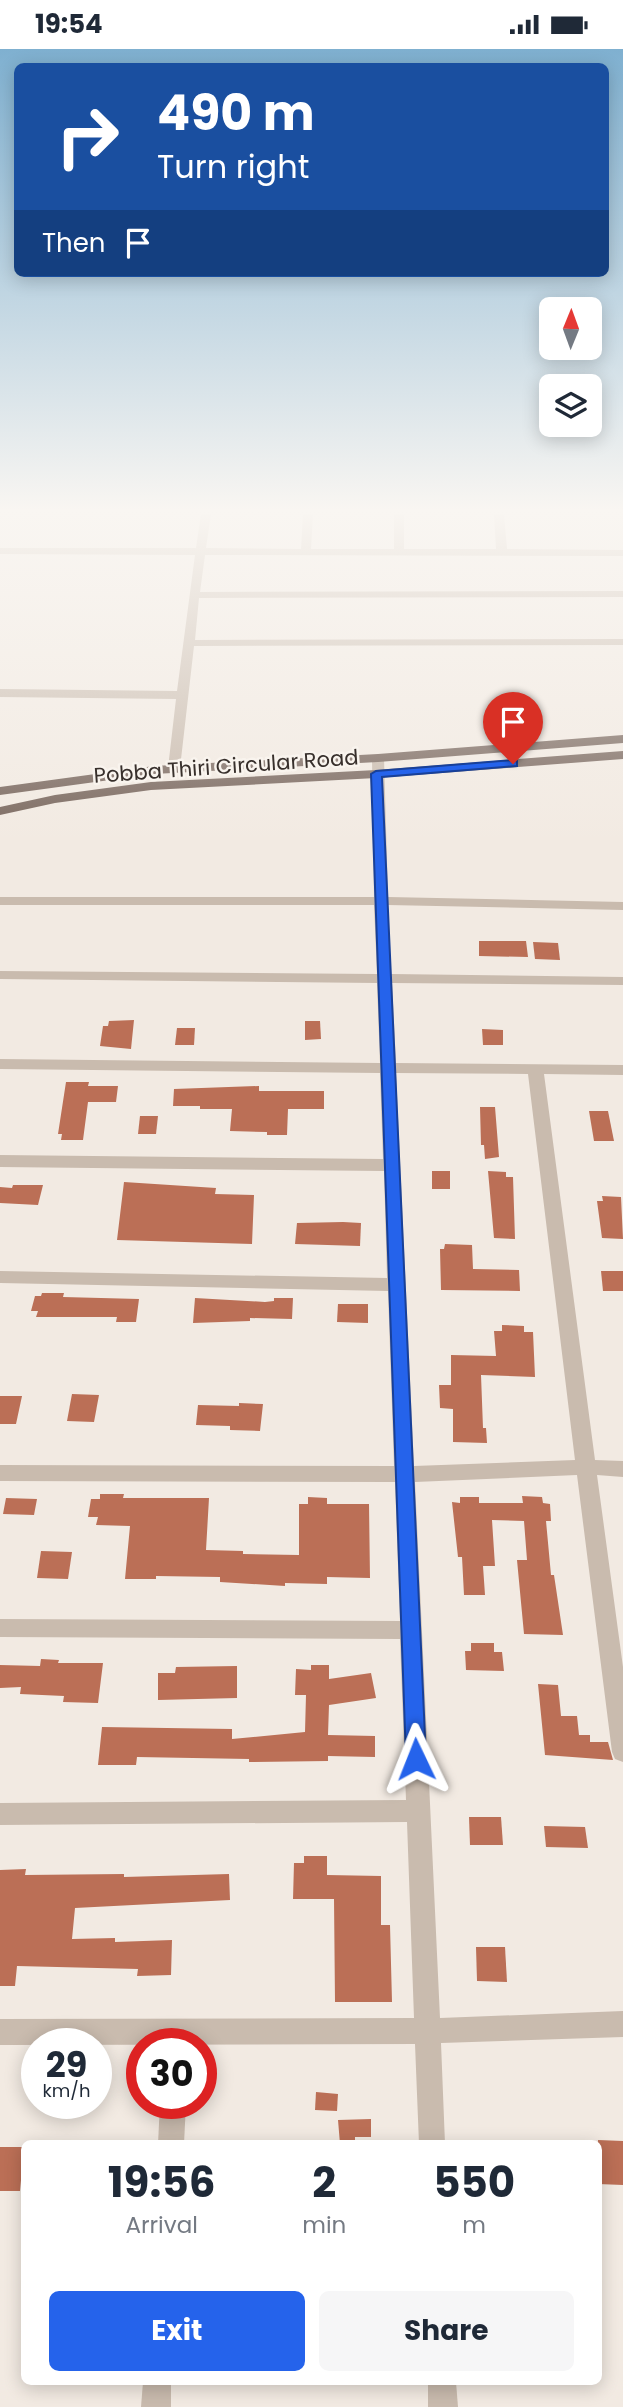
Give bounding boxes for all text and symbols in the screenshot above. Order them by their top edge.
text: 19:54 [35,6,103,42]
text: 490 m [157,79,315,147]
icon: right [42,91,133,182]
text: Turn right [157,144,309,189]
icon: arrive [119,224,157,262]
text: Then [42,225,105,261]
north arrow [539,297,602,361]
map controls [539,297,602,437]
button: layers [539,374,602,437]
pin [483,692,543,764]
icon: arrive [494,703,532,741]
street label: Pobba Thiri Circular Road [93,742,359,790]
position arrow [379,1722,453,1796]
speed limit sign: 30 [126,2028,217,2119]
text: 29 [46,2040,87,2089]
text: km/h [43,2078,90,2103]
text: 19:56 [108,2153,215,2212]
text: 2 [312,2153,336,2212]
text: 550 [433,2153,515,2212]
text: Arrival [125,2209,198,2241]
text: min [302,2209,346,2241]
text: m [462,2209,486,2241]
button: Exit [49,2291,305,2371]
button: Share [319,2291,574,2371]

